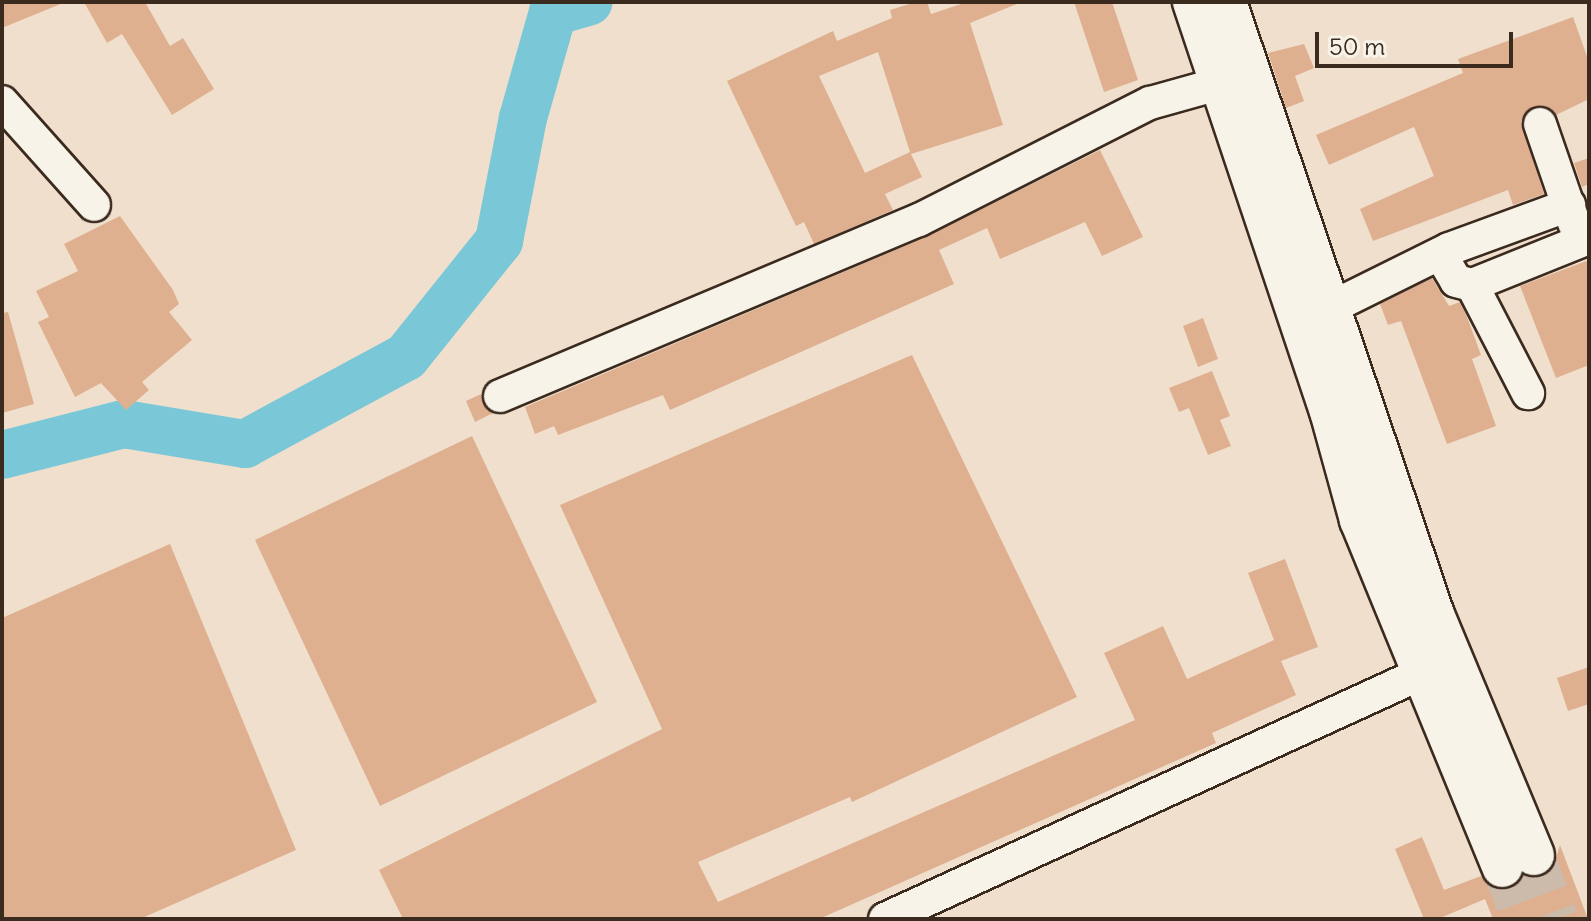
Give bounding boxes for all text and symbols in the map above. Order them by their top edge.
scale bar [1319,16,1517,66]
text: 50 m [1329,31,1385,61]

